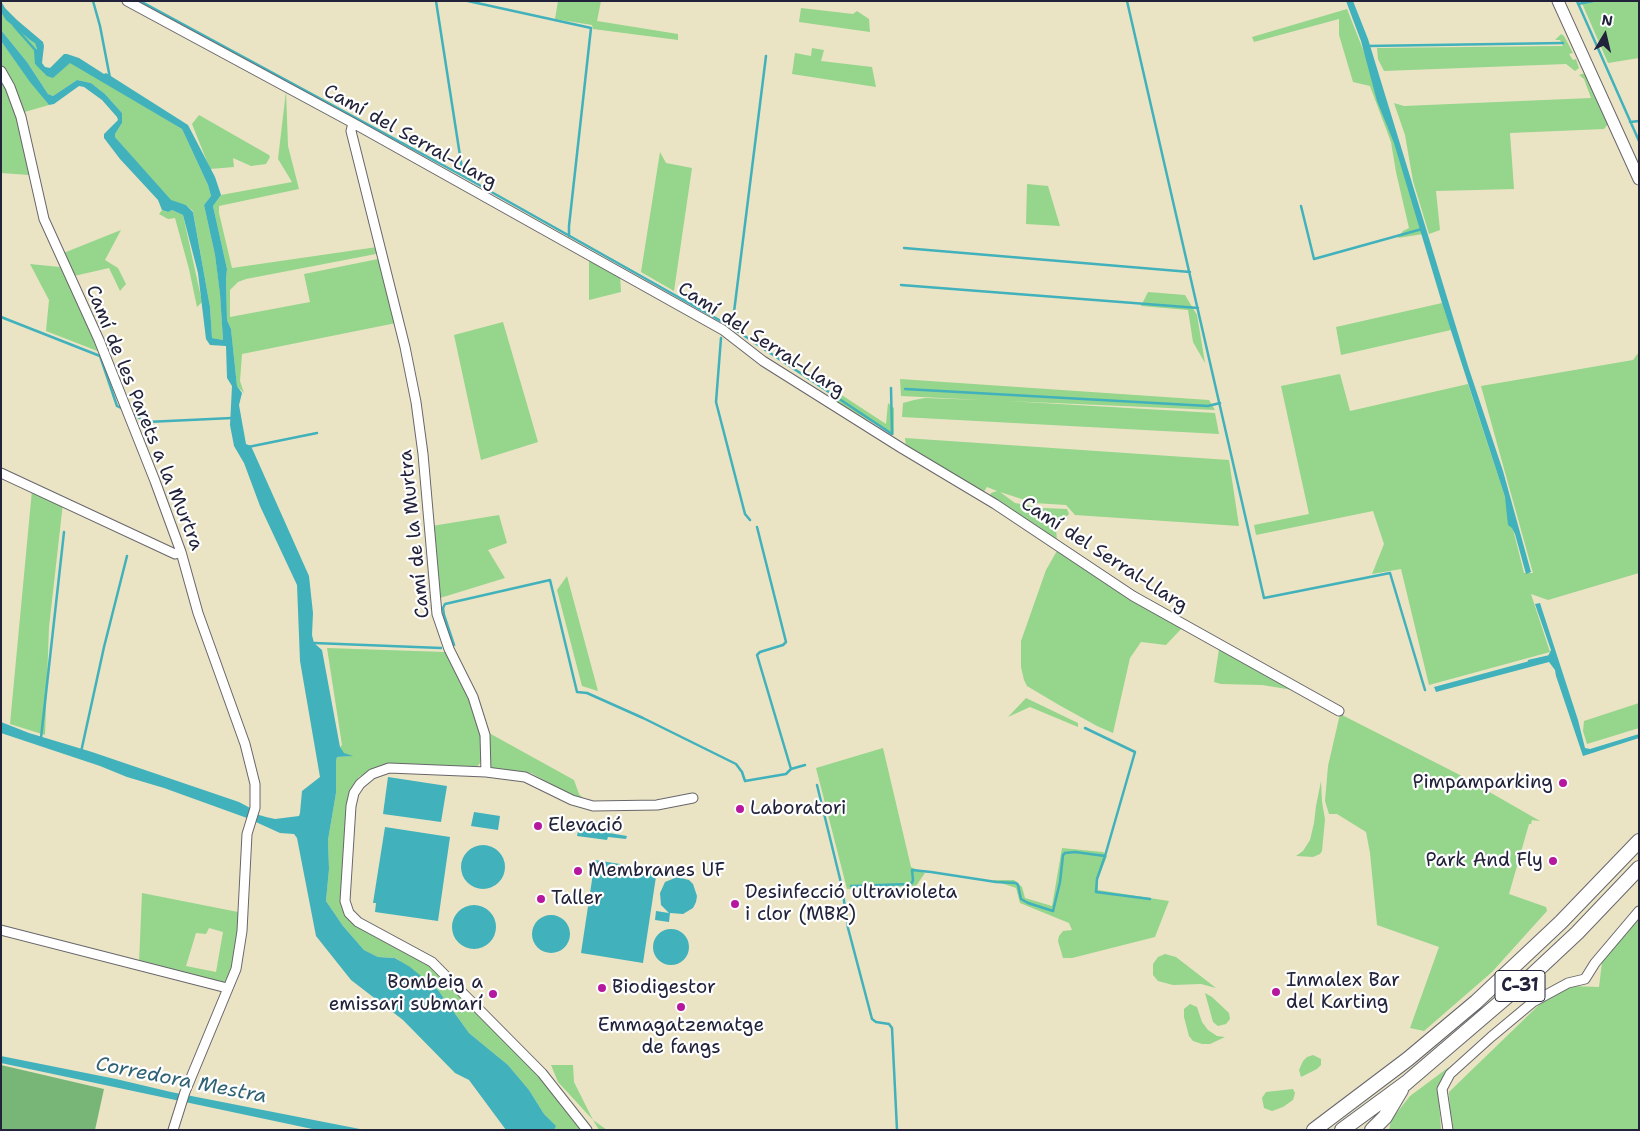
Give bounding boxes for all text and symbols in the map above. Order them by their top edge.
north arrow [1580,10,1630,60]
text: N [1600,10,1614,30]
street label: Camí del Serral-Llarg [319,80,501,194]
street label: Camí del Serral-Llarg [673,278,849,402]
street label: Camí de les Parets a la Murtra [80,282,208,554]
street label: Camí de la Murtra [395,449,435,619]
street label: Camí del Serral-Llarg [1016,493,1192,617]
place label: Pimpamparking [1413,772,1553,794]
marker: Pimpamparking [1557,777,1569,789]
place label: Laboratori [750,798,846,820]
marker: Laboratori [734,803,746,815]
place label: Elevació [548,815,623,837]
marker: Elevació [532,820,544,832]
place label: Park And Fly [1425,850,1543,872]
marker: Park And Fly [1547,855,1559,867]
place label: Membranes UF [588,860,725,882]
marker: Membranes UF [572,865,584,877]
place label: Desinfecció ultravioleta i clor (MBR) [745,882,957,926]
place label: Taller [551,888,603,910]
marker: Taller [535,893,547,905]
marker: Desinfecció ultravioleta i clor (MBR) [729,898,741,910]
place label: Inmalex Bar del Karting [1286,970,1400,1014]
road number: C-31 [1495,970,1545,1001]
place label: Bombeig a emissari submarí [329,972,483,1016]
place label: Biodigestor [612,977,716,999]
marker: Biodigestor [596,982,608,994]
marker: Inmalex Bar del Karting [1270,986,1282,998]
marker: Bombeig a emissari submarí [487,988,499,1000]
marker: Emmagatzematge de fangs [675,1001,687,1013]
place label: Emmagatzematge de fangs [598,1015,764,1059]
water label: Corredora Mestra [93,1053,269,1109]

